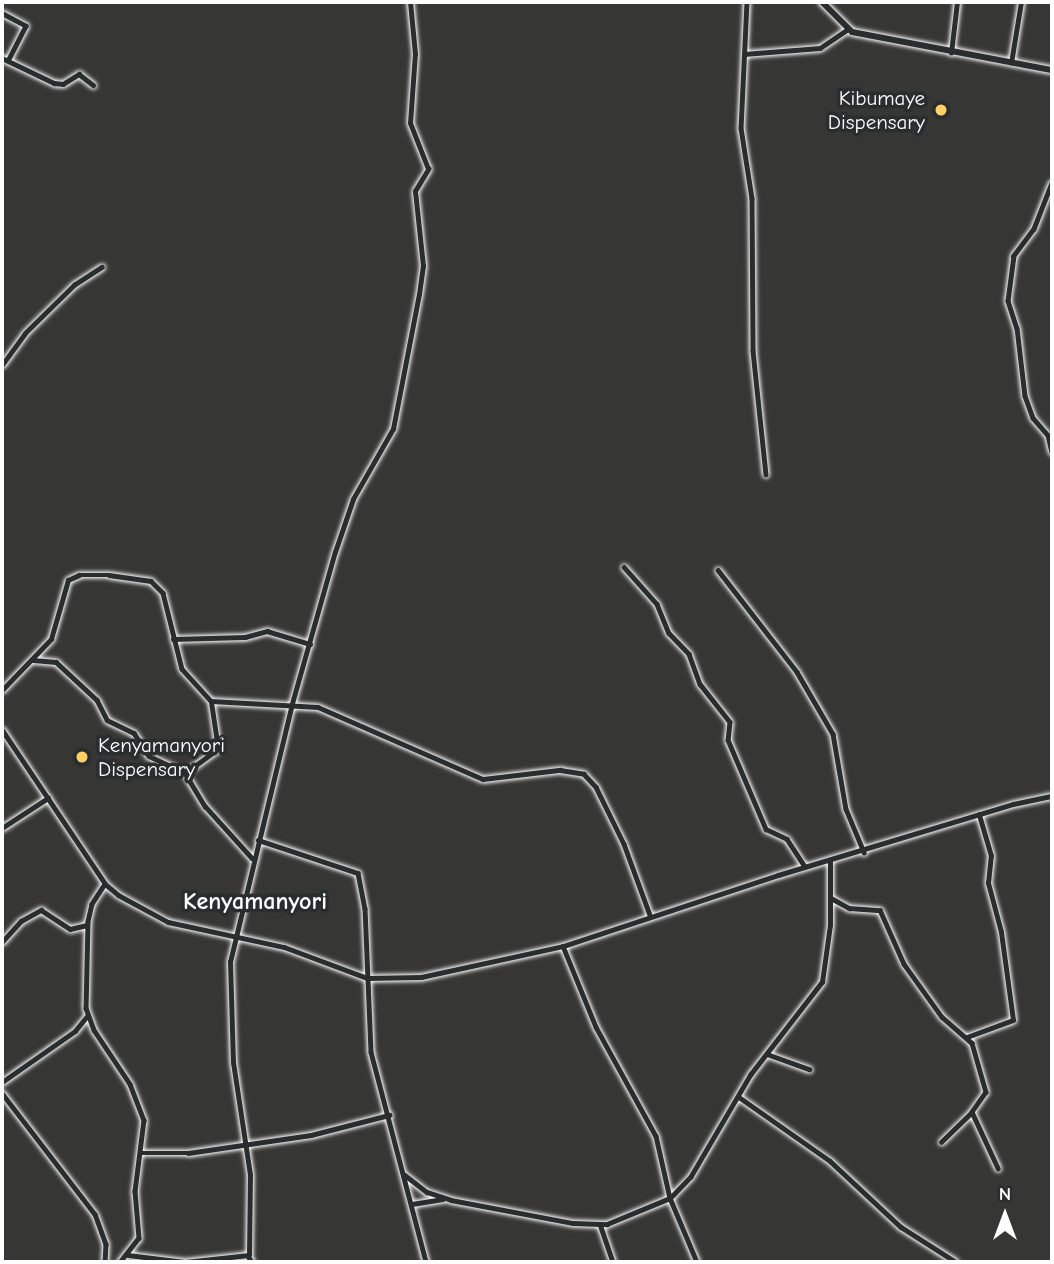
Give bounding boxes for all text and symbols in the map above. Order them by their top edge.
place label: Kibumaye Dispensary [828,85,925,135]
marker: Kibumaye Dispensary [931,100,951,120]
place label: Kenyamanyori Dispensary [98,732,225,782]
marker: Kenyamanyori Dispensary [72,747,92,767]
district label: Kenyamanyori [183,888,327,916]
north arrow [970,1180,1040,1250]
text: N [999,1183,1011,1205]

